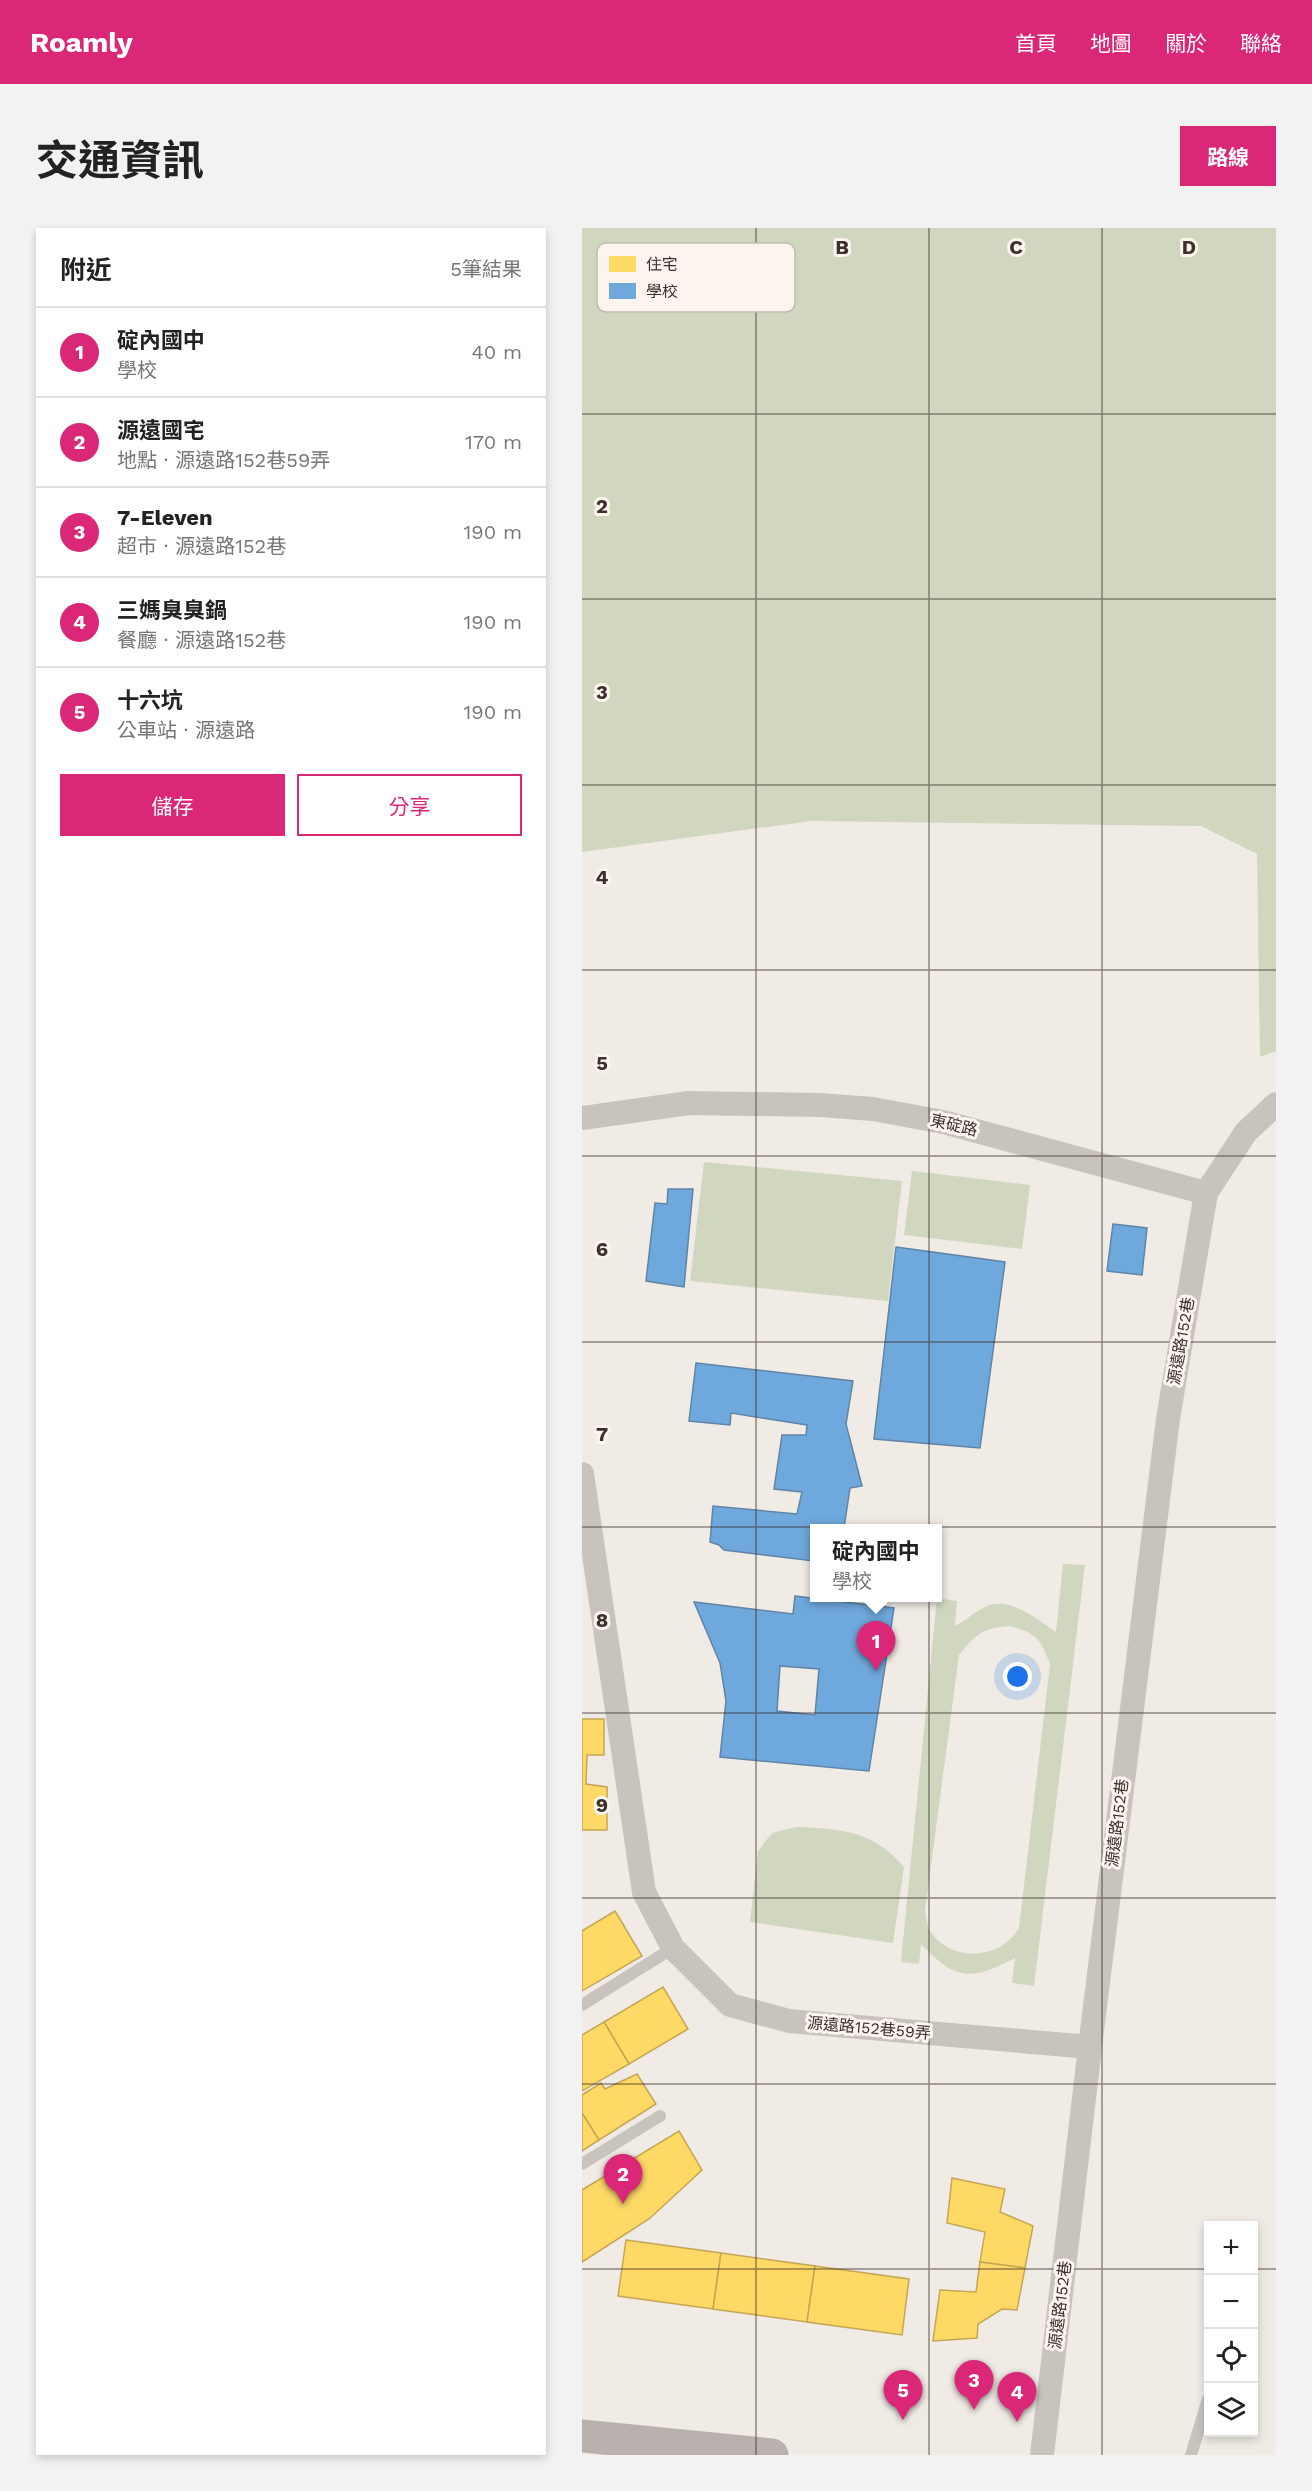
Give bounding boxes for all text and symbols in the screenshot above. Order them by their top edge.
text: Roamly [30,26,133,59]
text: 首頁 [1015,31,1057,56]
text: 地圖 [1090,31,1132,56]
text: 關於 [1165,31,1207,56]
text: 聯絡 [1240,31,1282,56]
button: 路線 [1180,126,1276,186]
text: 交通資訊 [36,136,204,185]
text: B [835,235,849,259]
text: C [1009,235,1023,259]
text: D [1182,235,1196,259]
legend [597,243,795,312]
text: 附近 [60,255,112,285]
text: 住宅 [646,255,678,274]
text: 5筆結果 [450,257,522,281]
text: 學校 [646,282,678,301]
text: 碇內國中 [117,328,205,353]
text: 1 [75,340,84,364]
text: 40 m [471,340,522,364]
text: 學校 [117,358,157,382]
text: 源遠國宅 [117,418,205,443]
text: 2 [74,430,85,454]
text: 170 m [465,430,522,454]
text: 地點 · 源遠路152巷59弄 [117,448,330,472]
text: 2 [596,494,608,518]
text: 7-Eleven [117,505,213,530]
text: 3 [74,520,85,544]
text: 190 m [464,520,522,544]
text: 超市 · 源遠路152巷 [117,534,286,558]
text: 三媽臭臭鍋 [117,598,227,623]
text: 4 [73,610,86,634]
text: 190 m [464,610,522,634]
text: 餐廳 · 源遠路152巷 [117,628,286,652]
text: 3 [596,680,608,704]
text: 十六坑 [117,688,183,713]
text: 5 [74,700,85,724]
text: 190 m [464,700,522,724]
text: 公車站 · 源遠路 [117,718,255,742]
button: 儲存 [60,774,285,836]
button: 分享 [297,774,522,836]
text: 4 [596,865,609,889]
text: 5 [596,1051,608,1075]
street label: 東碇路 [928,1110,980,1140]
text: 6 [596,1237,608,1261]
street label: 源遠路152巷 [1164,1296,1198,1386]
text: 7 [596,1422,608,1446]
popup [810,1524,942,1602]
text: 碇內國中 [832,1539,920,1564]
text: 學校 [832,1569,872,1593]
text: 8 [596,1608,608,1632]
pin: 1 [856,1622,896,1671]
your location [1003,1662,1032,1691]
street label: 源遠路152巷 [1102,1778,1132,1868]
text: 9 [596,1793,608,1817]
street label: 源遠路152巷59弄 [806,2013,932,2043]
pin: 2 [604,2154,642,2204]
map controls [1204,2221,1258,2437]
button: + [1204,2221,1258,2275]
street label: 源遠路152巷 [1045,2260,1075,2350]
button: − [1204,2275,1258,2329]
button: locate [1204,2329,1258,2383]
pin: 3 [954,2360,994,2410]
pin: 5 [884,2370,922,2420]
pin: 4 [998,2372,1036,2422]
button: layers [1204,2383,1258,2437]

